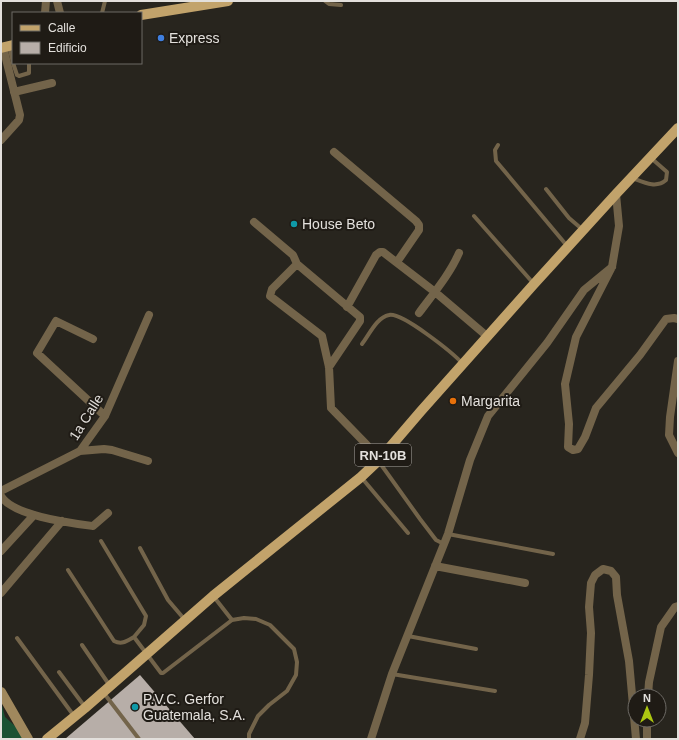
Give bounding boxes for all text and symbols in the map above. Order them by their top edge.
legend [12,12,142,64]
text: Calle [48,21,76,35]
place label: Express [169,30,220,46]
marker: Express [156,33,166,43]
text: Edificio [48,41,87,55]
place label: House Beto [302,216,375,232]
marker: House Beto [289,219,299,229]
street label: 1a Calle [66,391,107,443]
place label: Margarita [461,393,520,409]
marker: Margarita [448,396,458,406]
road number: RN-10B [355,444,411,466]
north arrow [627,688,667,728]
place label: P.V.C. Gerfor Guatemala, S.A. [143,691,246,723]
text: N [643,692,651,704]
marker: P.V.C. Gerfor Guatemala, S.A. [130,702,140,712]

